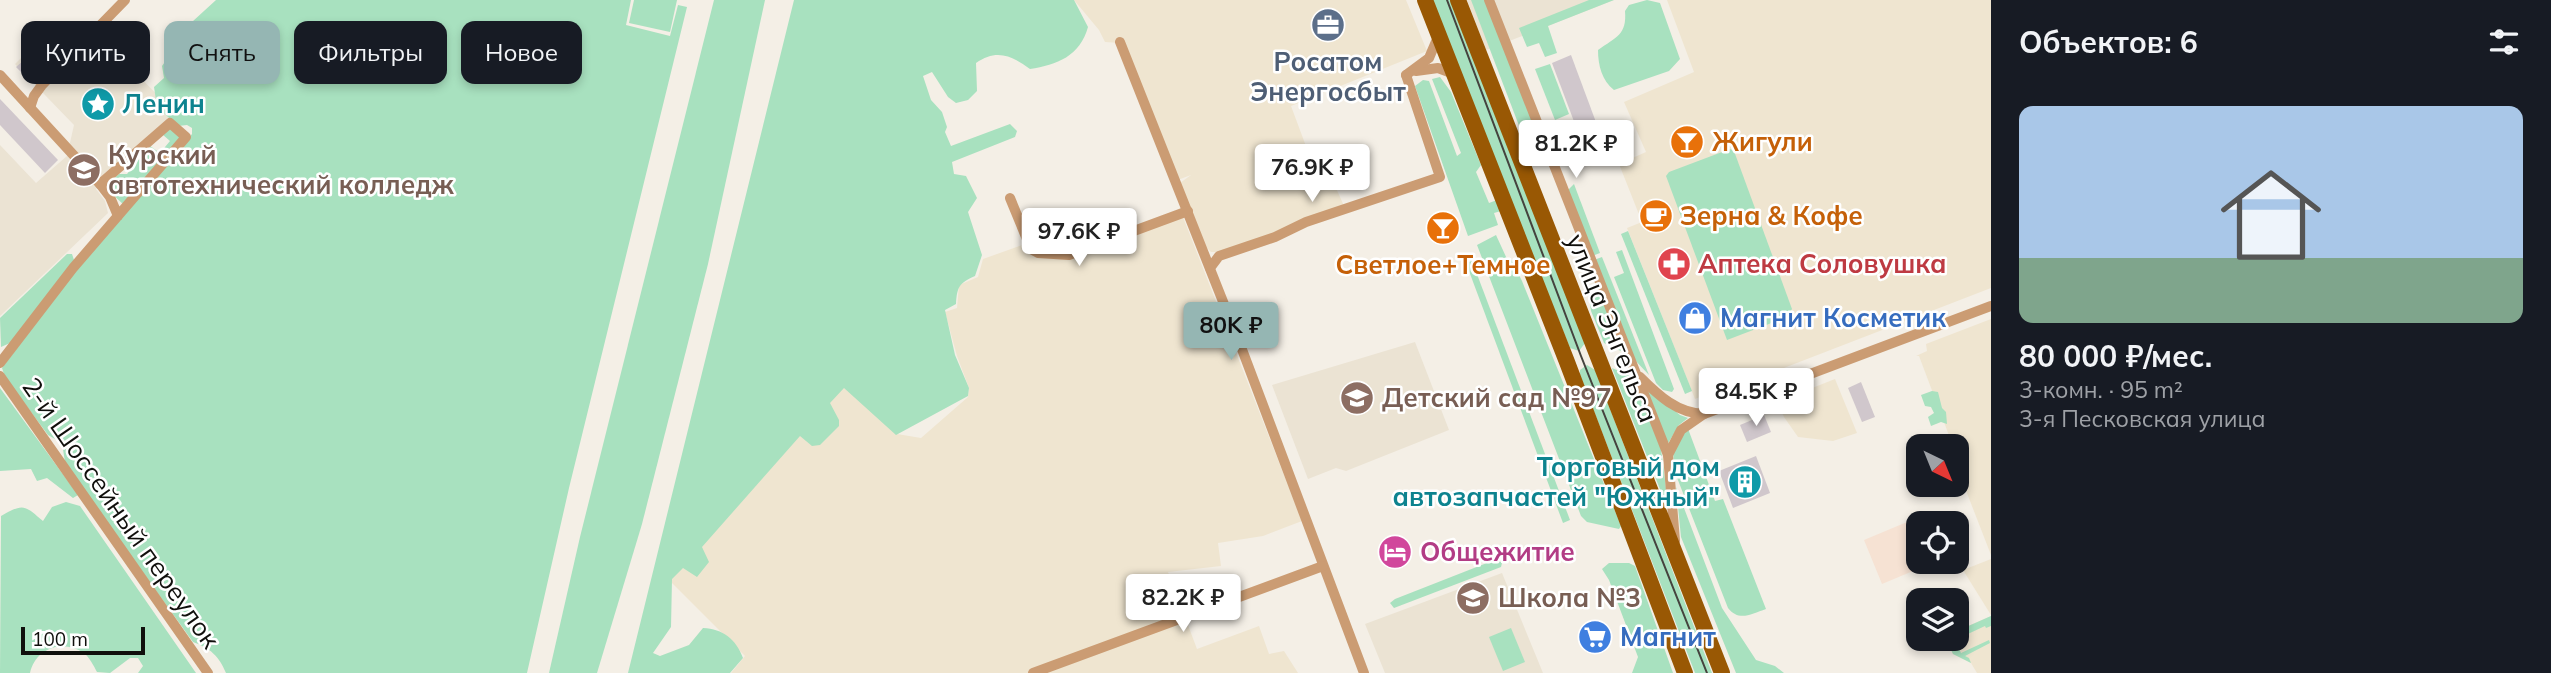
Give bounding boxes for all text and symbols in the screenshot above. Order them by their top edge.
office icon: Росатом Энергосбыт [1309,6,1347,44]
chip: Купить [21,21,150,84]
chip: Снять [164,21,280,84]
chip: Фильтры [294,21,447,84]
chip: Новое [461,21,582,84]
text: Объектов: 6 [2019,23,2198,61]
icon: filters [2485,23,2523,61]
place label: Росатом Энергосбыт [1250,45,1406,108]
place icon: Ленин [79,85,117,123]
place label: Ленин [122,87,205,120]
pin: 81.2K ₽ [1511,120,1641,180]
bar icon: Жигули [1668,123,1706,161]
place label: Жигули [1712,125,1813,158]
text: 81.2K ₽ [1535,128,1617,157]
place label: Курский автотехнический колледж [108,138,455,201]
pin: 76.9K ₽ [1247,144,1377,204]
school or university icon: Курский автотехнический колледж [65,151,103,189]
text: 76.9K ₽ [1271,152,1353,181]
icon: home [2208,152,2334,278]
cafe icon: Зерна & Кофе [1637,197,1675,235]
place label: Зерна & Кофе [1680,199,1863,232]
pin: 97.6K ₽ [1014,208,1144,268]
bar icon: Светлое+Темное [1424,209,1462,247]
text: 97.6K ₽ [1038,216,1120,245]
street label: улица Энгельса [1560,229,1665,427]
pharmacy icon: Аптека Соловушка [1655,245,1693,283]
place label: Аптека Соловушка [1698,247,1947,280]
place label: Светлое+Темное [1336,248,1551,281]
shop icon: Магнит Косметик [1676,299,1714,337]
place label: Магнит Косметик [1720,301,1946,334]
pin: 80K ₽ [1182,302,1280,362]
text: 80K ₽ [1199,310,1263,339]
text: 80 000 ₽/мес. [2019,337,2212,375]
pin: 84.5K ₽ [1691,368,1821,428]
street label: 2-й Шоссейный переулок [15,371,228,655]
text: 3-комн. · 95 m² [2019,375,2183,404]
text: 84.5K ₽ [1715,376,1797,405]
school or university icon: Детский сад №97 [1338,379,1376,417]
place label: Детский сад №97 [1382,381,1612,414]
text: 3-я Песковская улица [2019,404,2265,433]
north arrow [1906,434,1969,497]
map controls [1906,434,1969,651]
place label: Торговый дом автозапчастей "Южный" [1393,450,1720,513]
building icon: Торговый дом автозапчастей "Южный" [1726,463,1764,501]
button: locate [1906,511,1969,574]
hotel icon: Общежитие [1376,533,1414,571]
place label: Общежитие [1420,535,1575,568]
pin: 82.2K ₽ [1118,574,1248,634]
school or university icon: Школа №3 [1454,579,1492,617]
place label: Школа №3 [1498,581,1641,614]
text: 82.2K ₽ [1142,582,1224,611]
button: layers [1906,588,1969,651]
supermarket icon: Магнит [1576,618,1614,656]
place label: Магнит [1620,620,1716,653]
scale bar [21,624,145,656]
text: 100 m [32,627,88,651]

